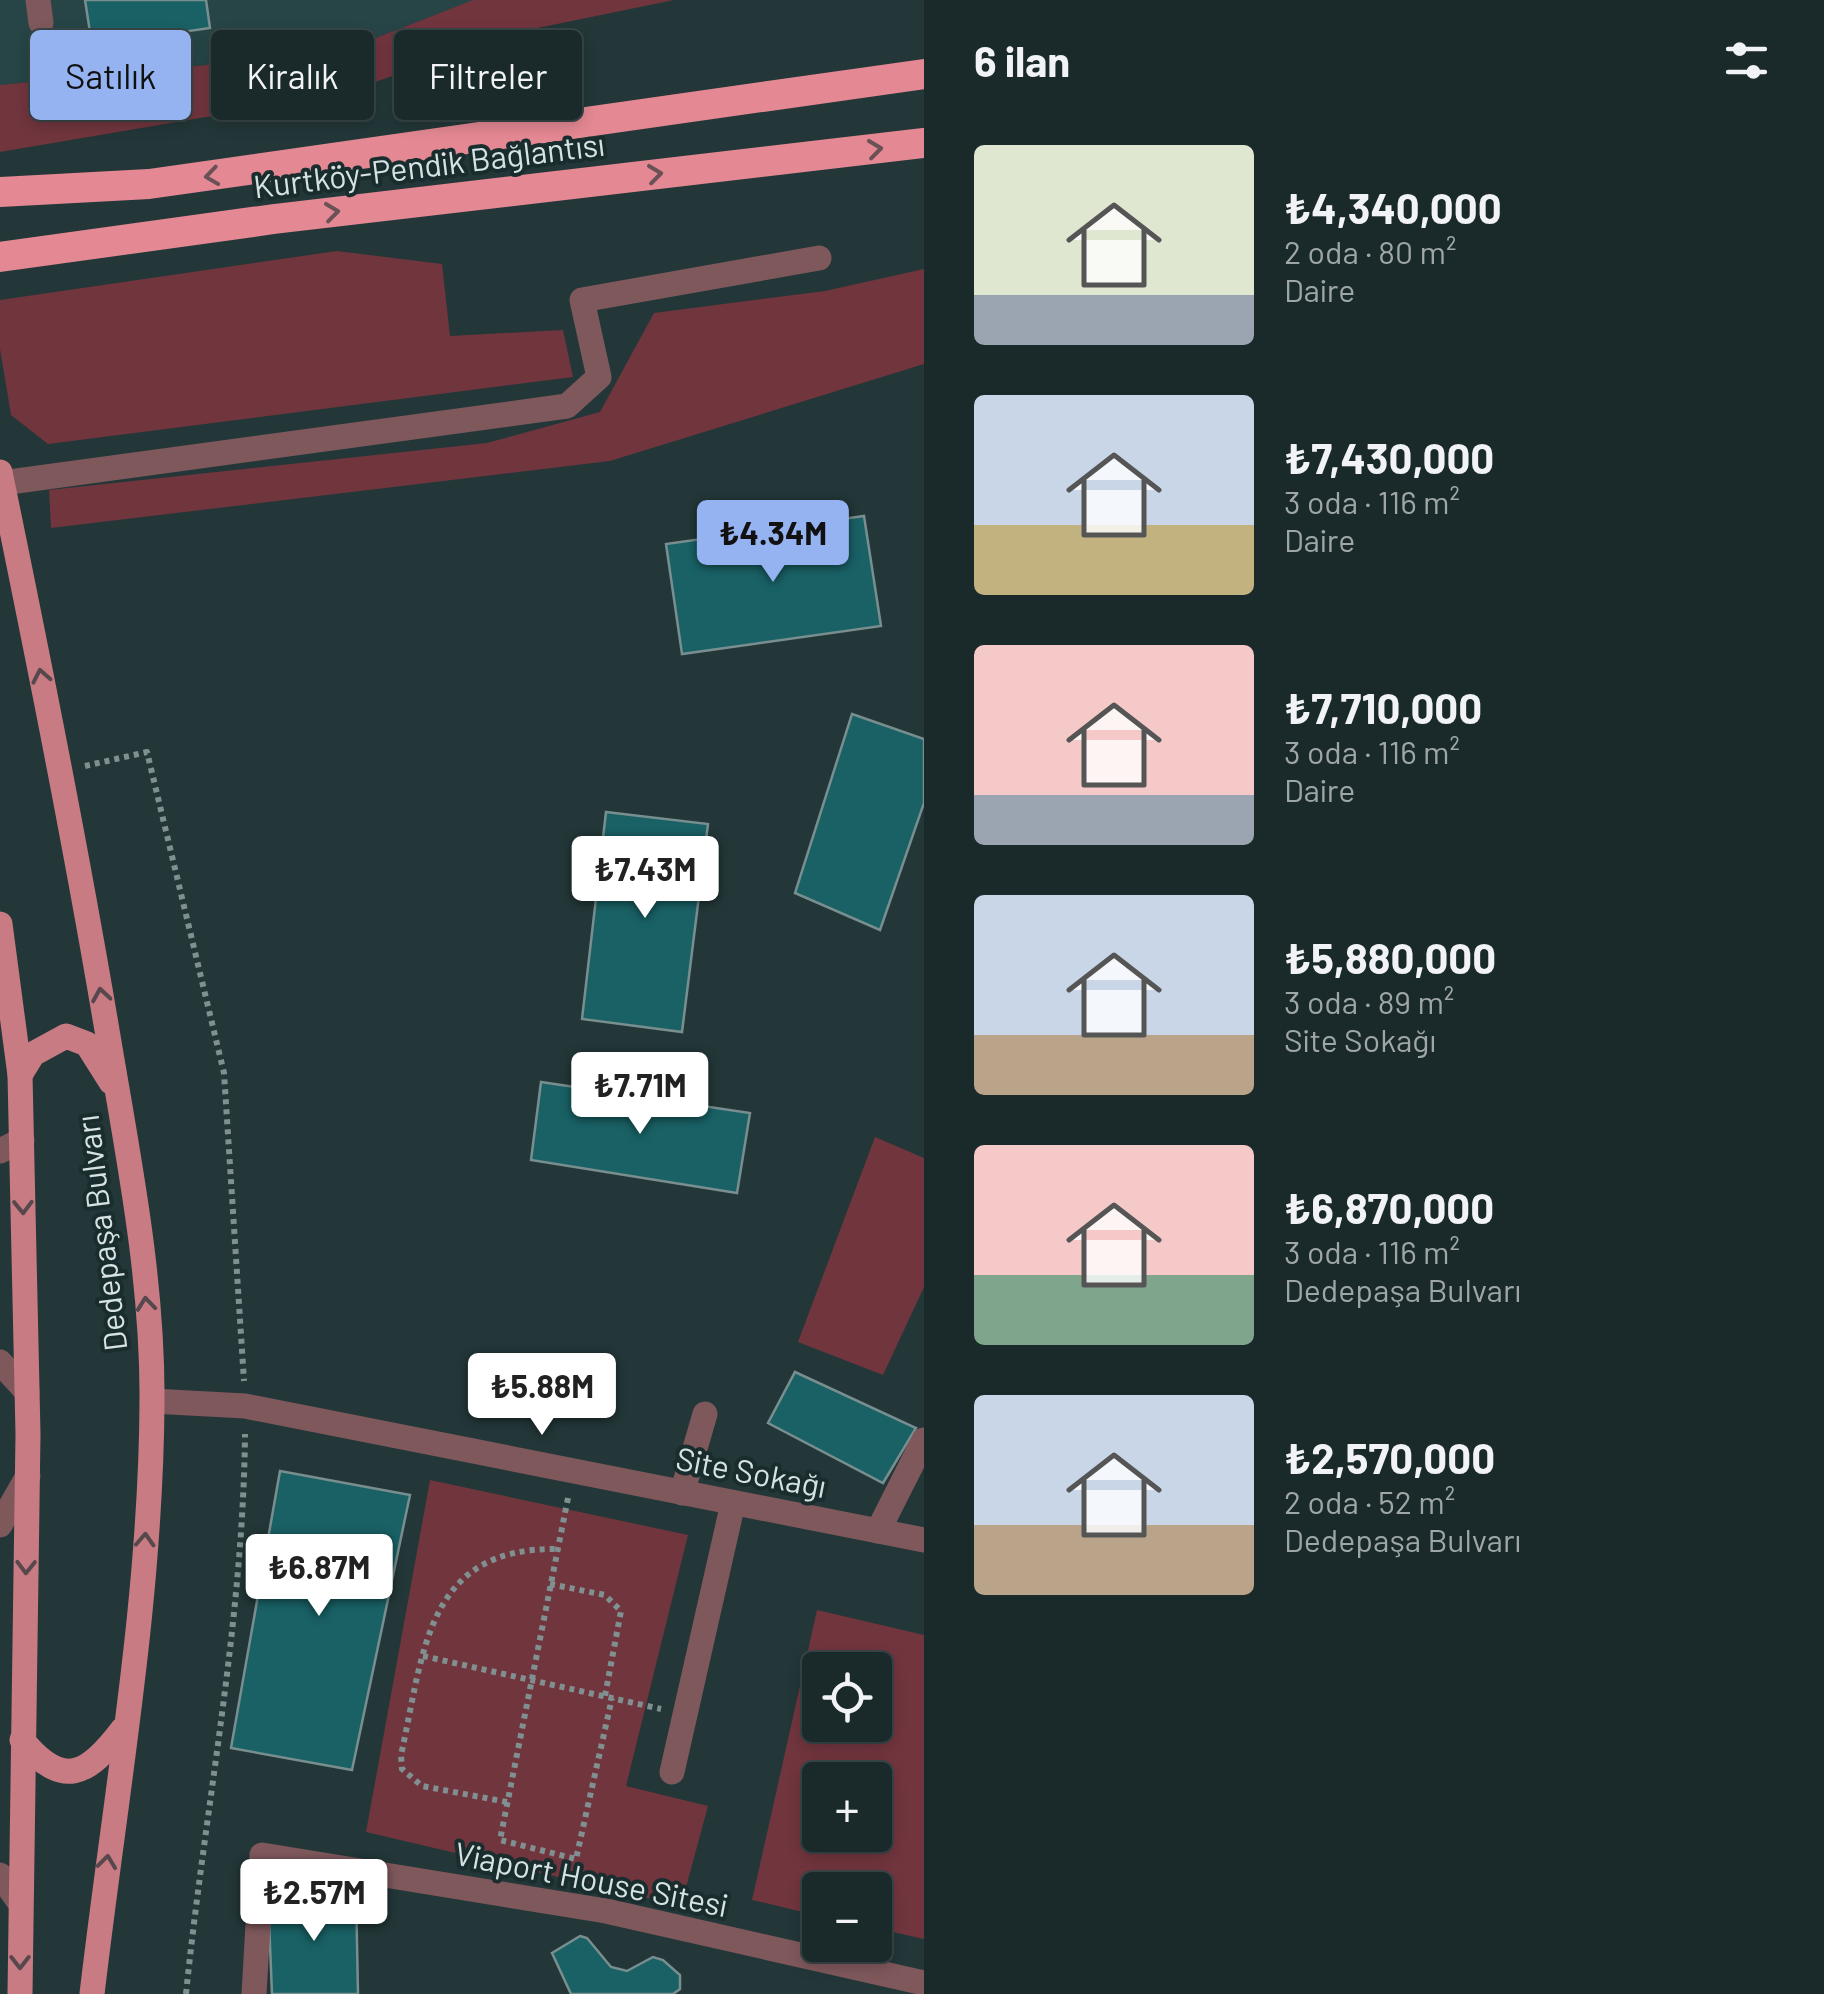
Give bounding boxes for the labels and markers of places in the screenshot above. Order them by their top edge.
pin: ₺4.34M [692,500,854,585]
pin: ₺7.43M [564,836,726,921]
pin: ₺7.71M [559,1052,721,1137]
pin: ₺5.88M [461,1353,623,1438]
pin: ₺6.87M [238,1534,400,1619]
pin: ₺2.57M [233,1859,395,1944]

